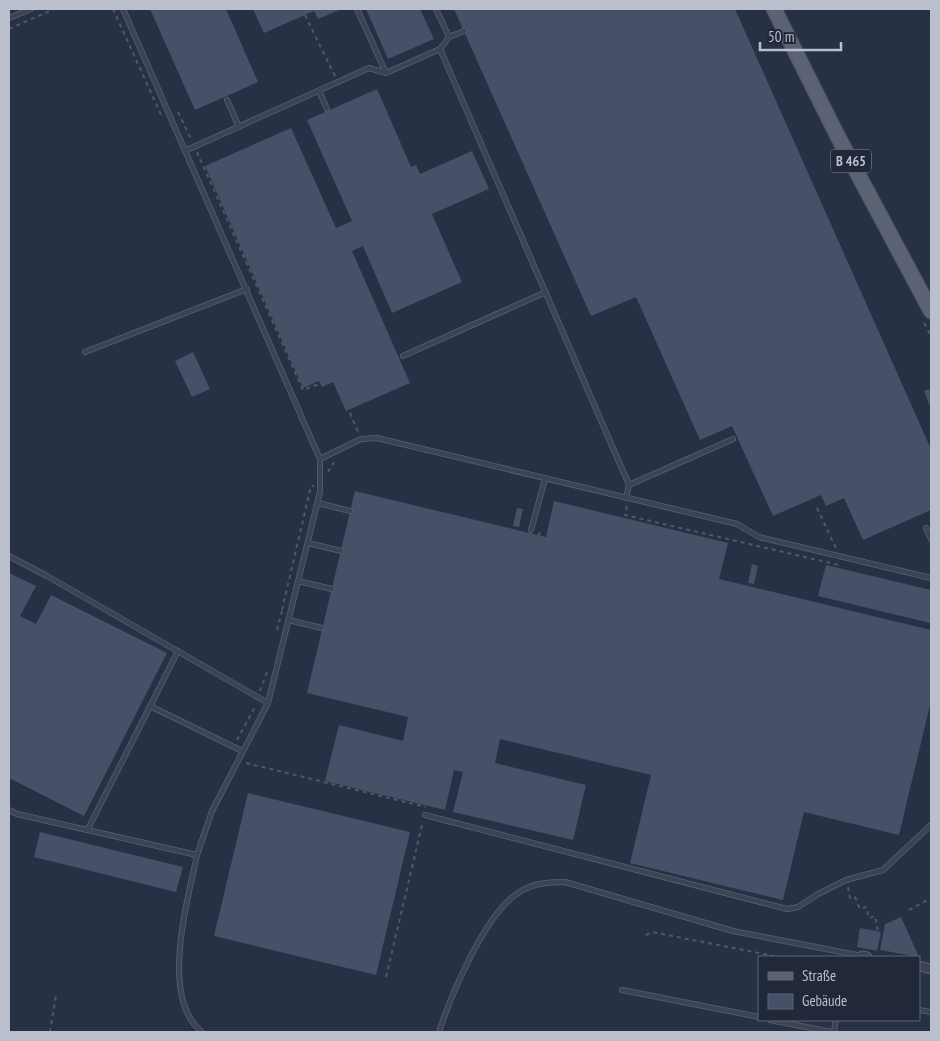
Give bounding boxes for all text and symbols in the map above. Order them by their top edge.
scale bar [760,20,841,52]
text: 50 m [768,27,794,46]
road number: B 465 [831,150,871,172]
legend [758,956,920,1021]
text: Straße [802,966,836,985]
text: Gebäude [802,991,847,1010]

